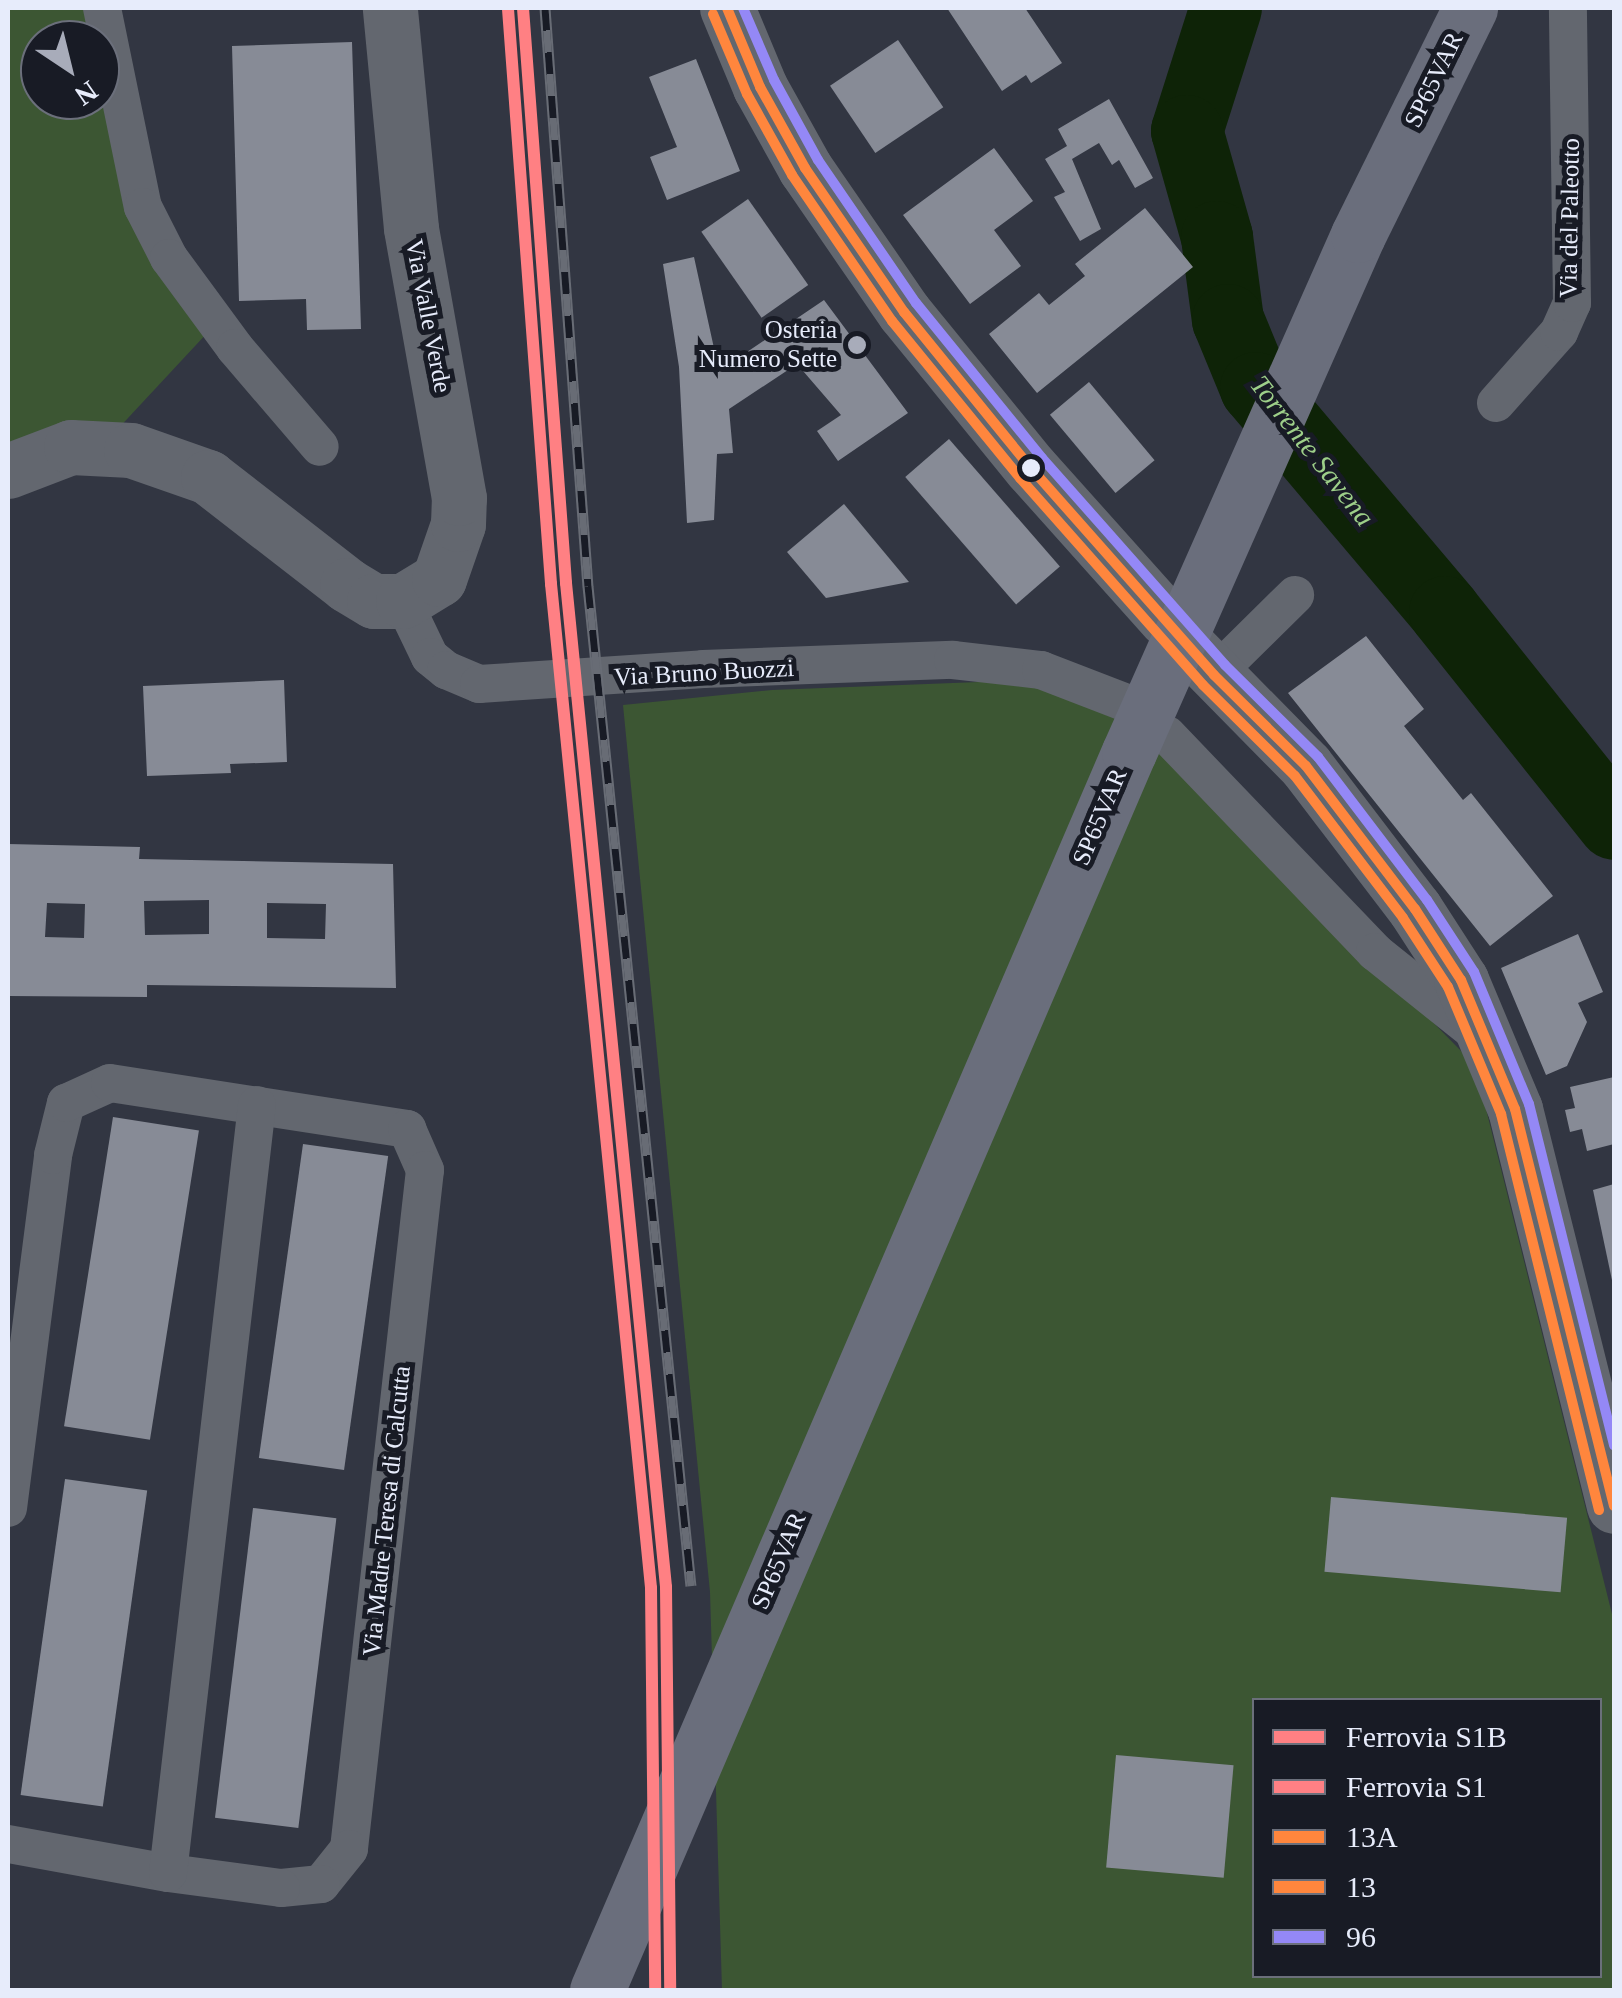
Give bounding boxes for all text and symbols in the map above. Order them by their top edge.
north arrow [20,20,120,120]
street label: SP65VAR [1398,27,1470,133]
text: N [69,75,104,112]
street label: Via del Paleotto [1554,138,1586,298]
street label: Via Valle Verde [398,236,458,396]
place label: Osteria Numero Sette [699,316,837,375]
marker: Osteria Numero Sette [846,334,868,356]
water label: Torrente Savena [1243,369,1381,533]
unlabelled marker [1021,458,1041,478]
street label: Via Bruno Buozzi [613,653,795,693]
street label: SP65VAR [1066,764,1134,870]
street label: Via Madre Teresa di Calcutta [357,1364,417,1658]
street label: SP65VAR [745,1508,813,1614]
legend [1252,1698,1602,1978]
text: Ferrovia S1B [1346,1720,1507,1753]
text: Ferrovia S1 [1346,1770,1487,1803]
text: 13A [1346,1820,1398,1853]
text: 13 [1346,1870,1376,1903]
text: 96 [1346,1920,1376,1953]

